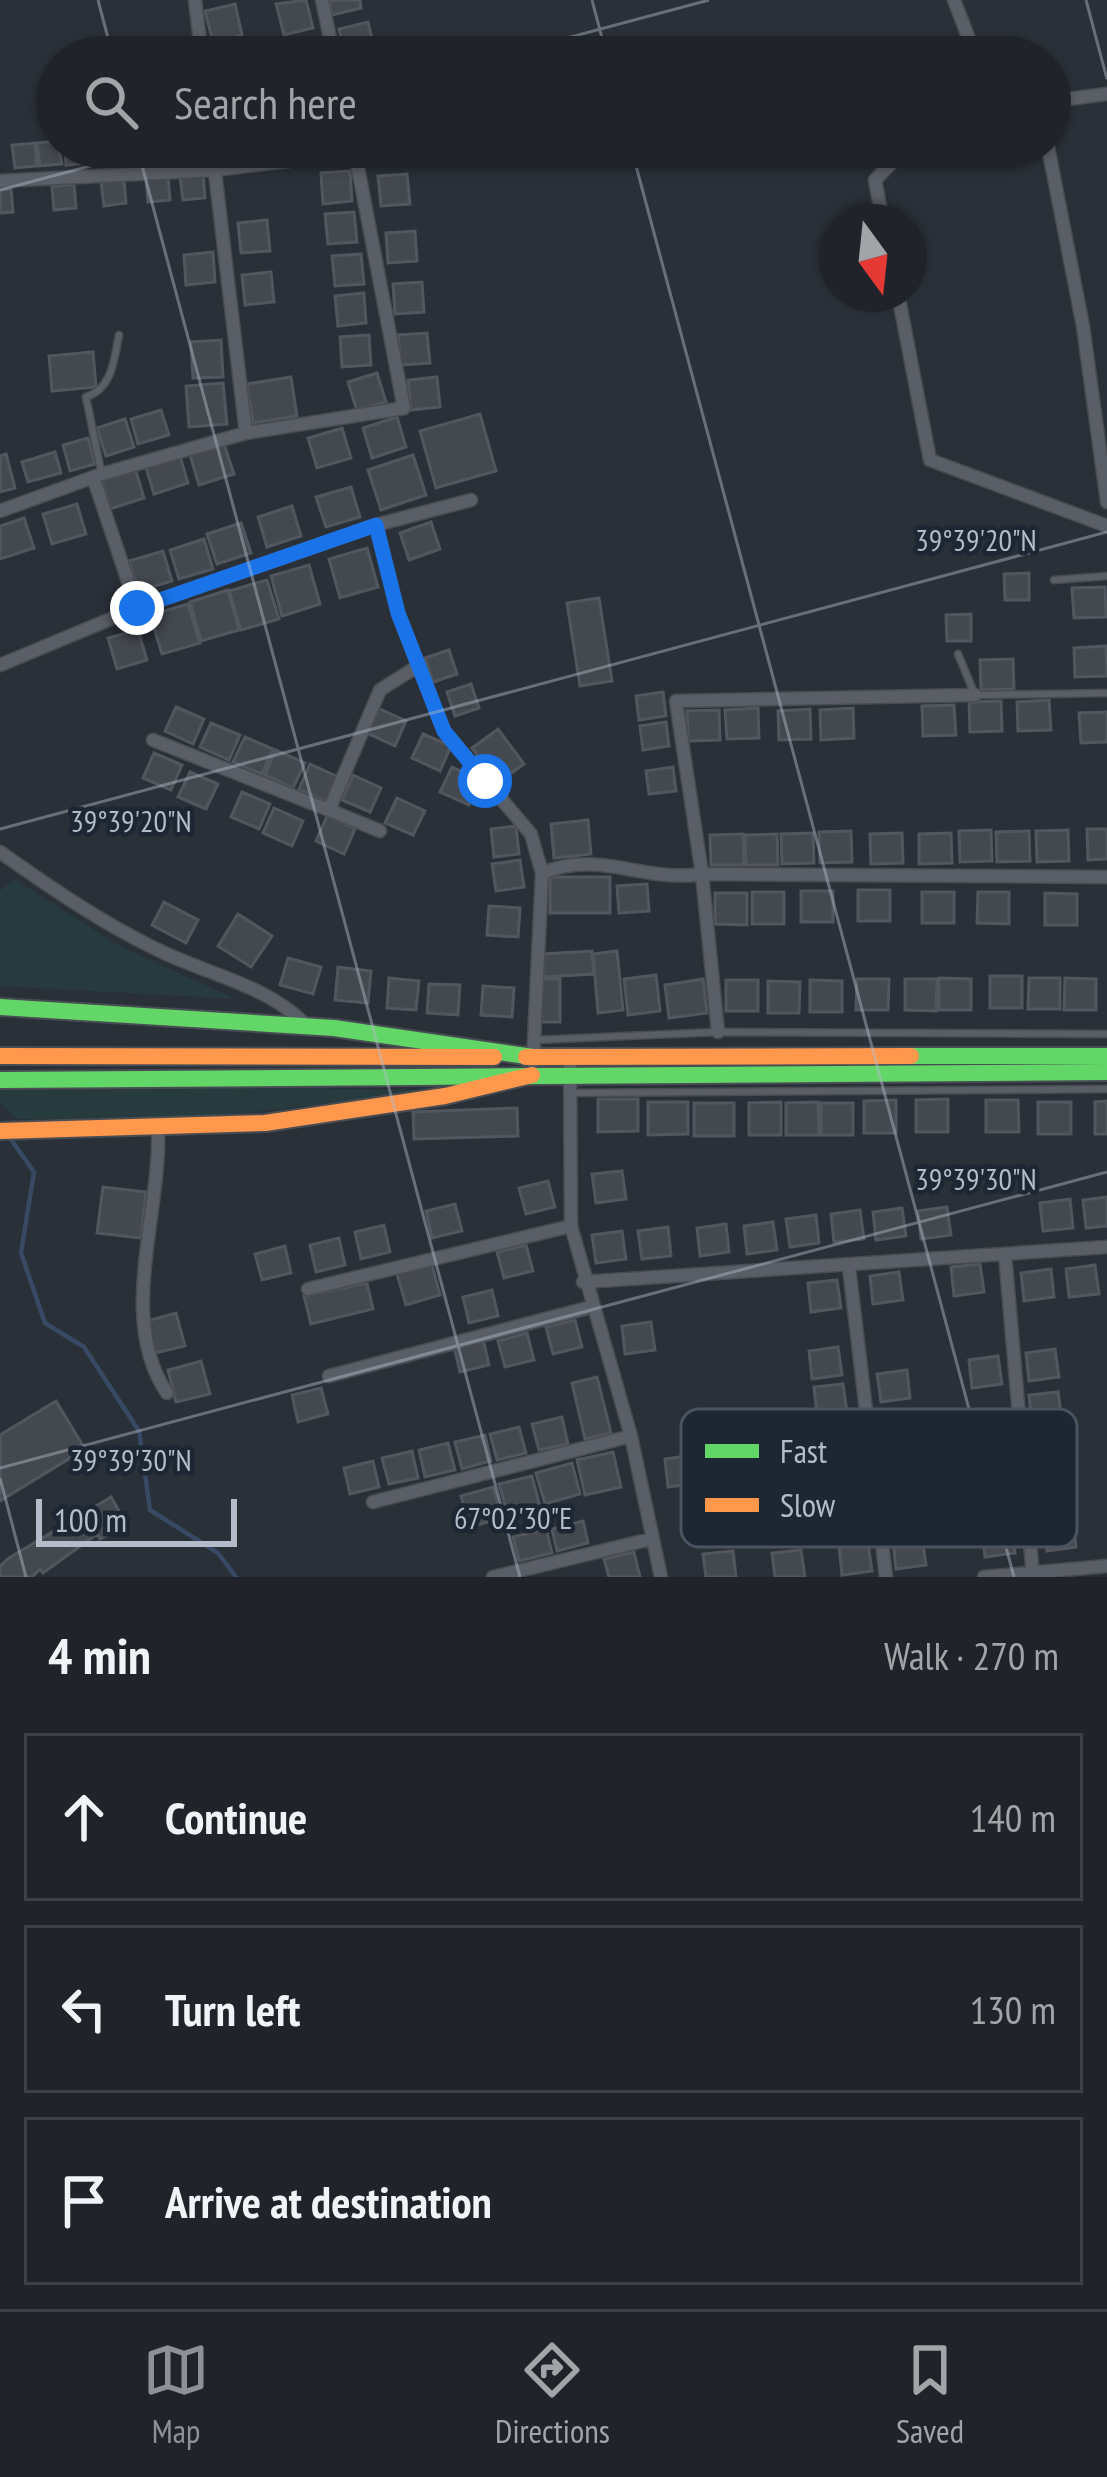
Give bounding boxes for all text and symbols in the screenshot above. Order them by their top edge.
search box [36,36,1071,168]
icon: search [78,69,144,135]
text: Search here [174,73,357,131]
north arrow [819,204,927,312]
text: 39°39'20"N [915,520,1037,559]
route end [110,581,164,635]
route start [458,754,512,808]
text: 39°39'20"N [70,801,192,840]
text: 39°39'30"N [915,1159,1037,1198]
legend [681,1409,1077,1547]
text: Fast [780,1429,827,1472]
text: 39°39'30"N [70,1440,192,1479]
text: Slow [780,1483,836,1526]
scale bar [36,1493,237,1546]
text: 100 m [54,1498,127,1541]
text: 67°02'30"E [454,1498,572,1537]
text: 4 min [48,1622,151,1688]
text: Walk · 270 m [884,1630,1059,1681]
icon: ahead [51,1784,117,1850]
text: Continue [165,1788,307,1846]
text: 140 m [970,1792,1056,1843]
icon: left [51,1976,117,2042]
text: Turn left [165,1980,300,2038]
text: 130 m [970,1984,1056,2035]
icon: arrive [51,2168,117,2234]
text: Arrive at destination [165,2172,492,2230]
tab: Map [143,2337,209,2452]
tab: Directions [495,2337,610,2452]
tab: Saved [896,2337,964,2452]

